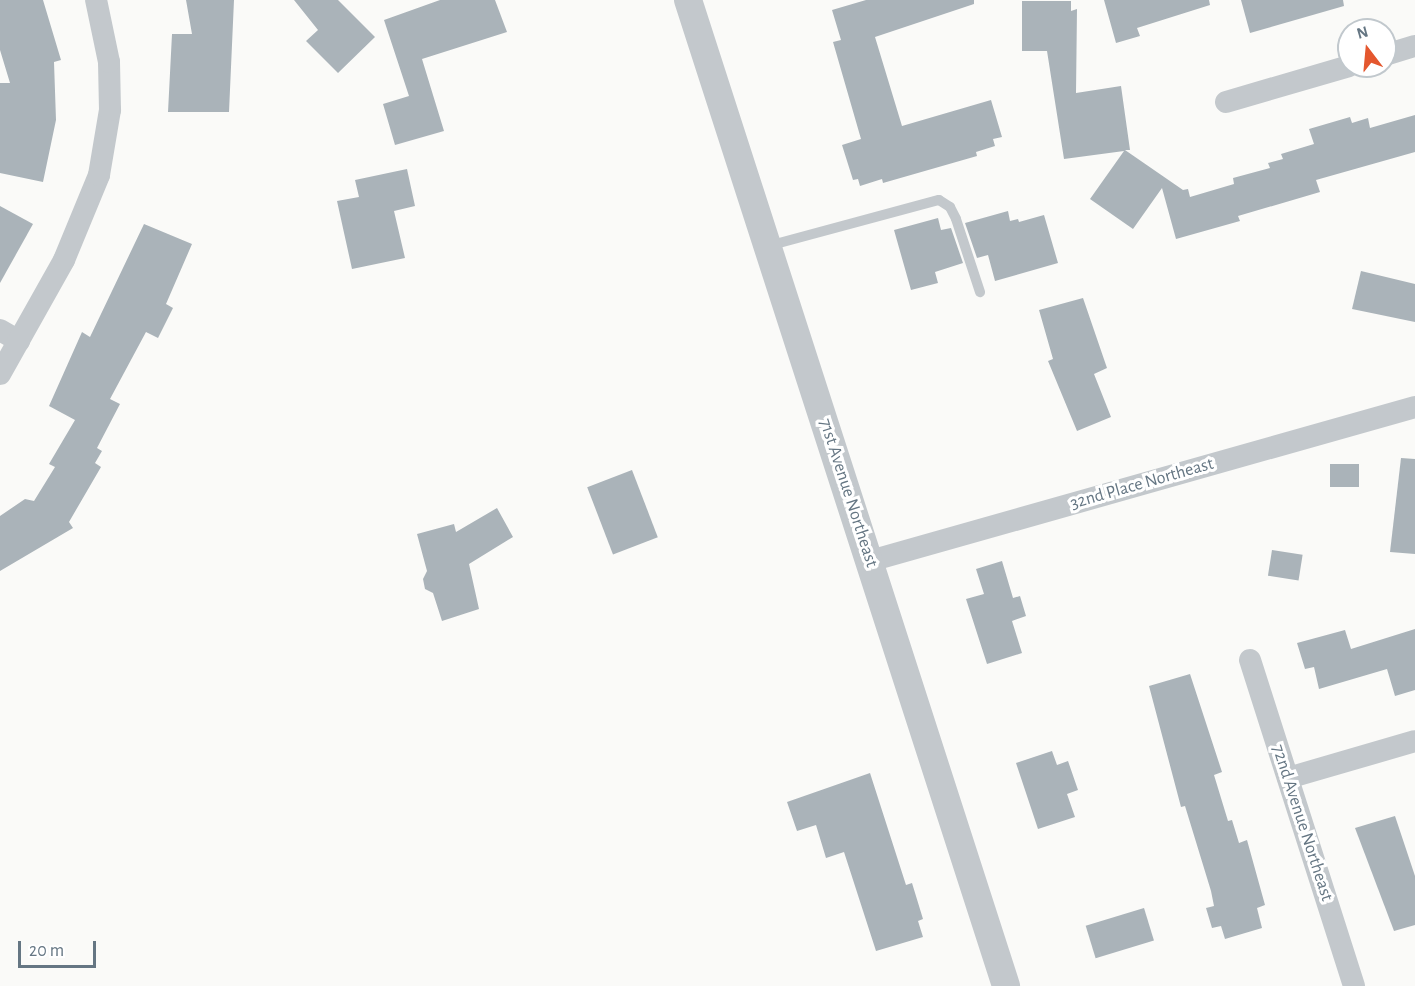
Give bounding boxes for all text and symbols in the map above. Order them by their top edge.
north arrow [1337,18,1397,78]
text: N [1355,23,1370,42]
street label: 71st Avenue Northeast [814,416,882,570]
street label: 32nd Place Northeast [1068,453,1216,515]
street label: 72nd Avenue Northeast [1267,742,1337,904]
scale bar [21,929,99,967]
text: 20 m [29,942,64,960]

